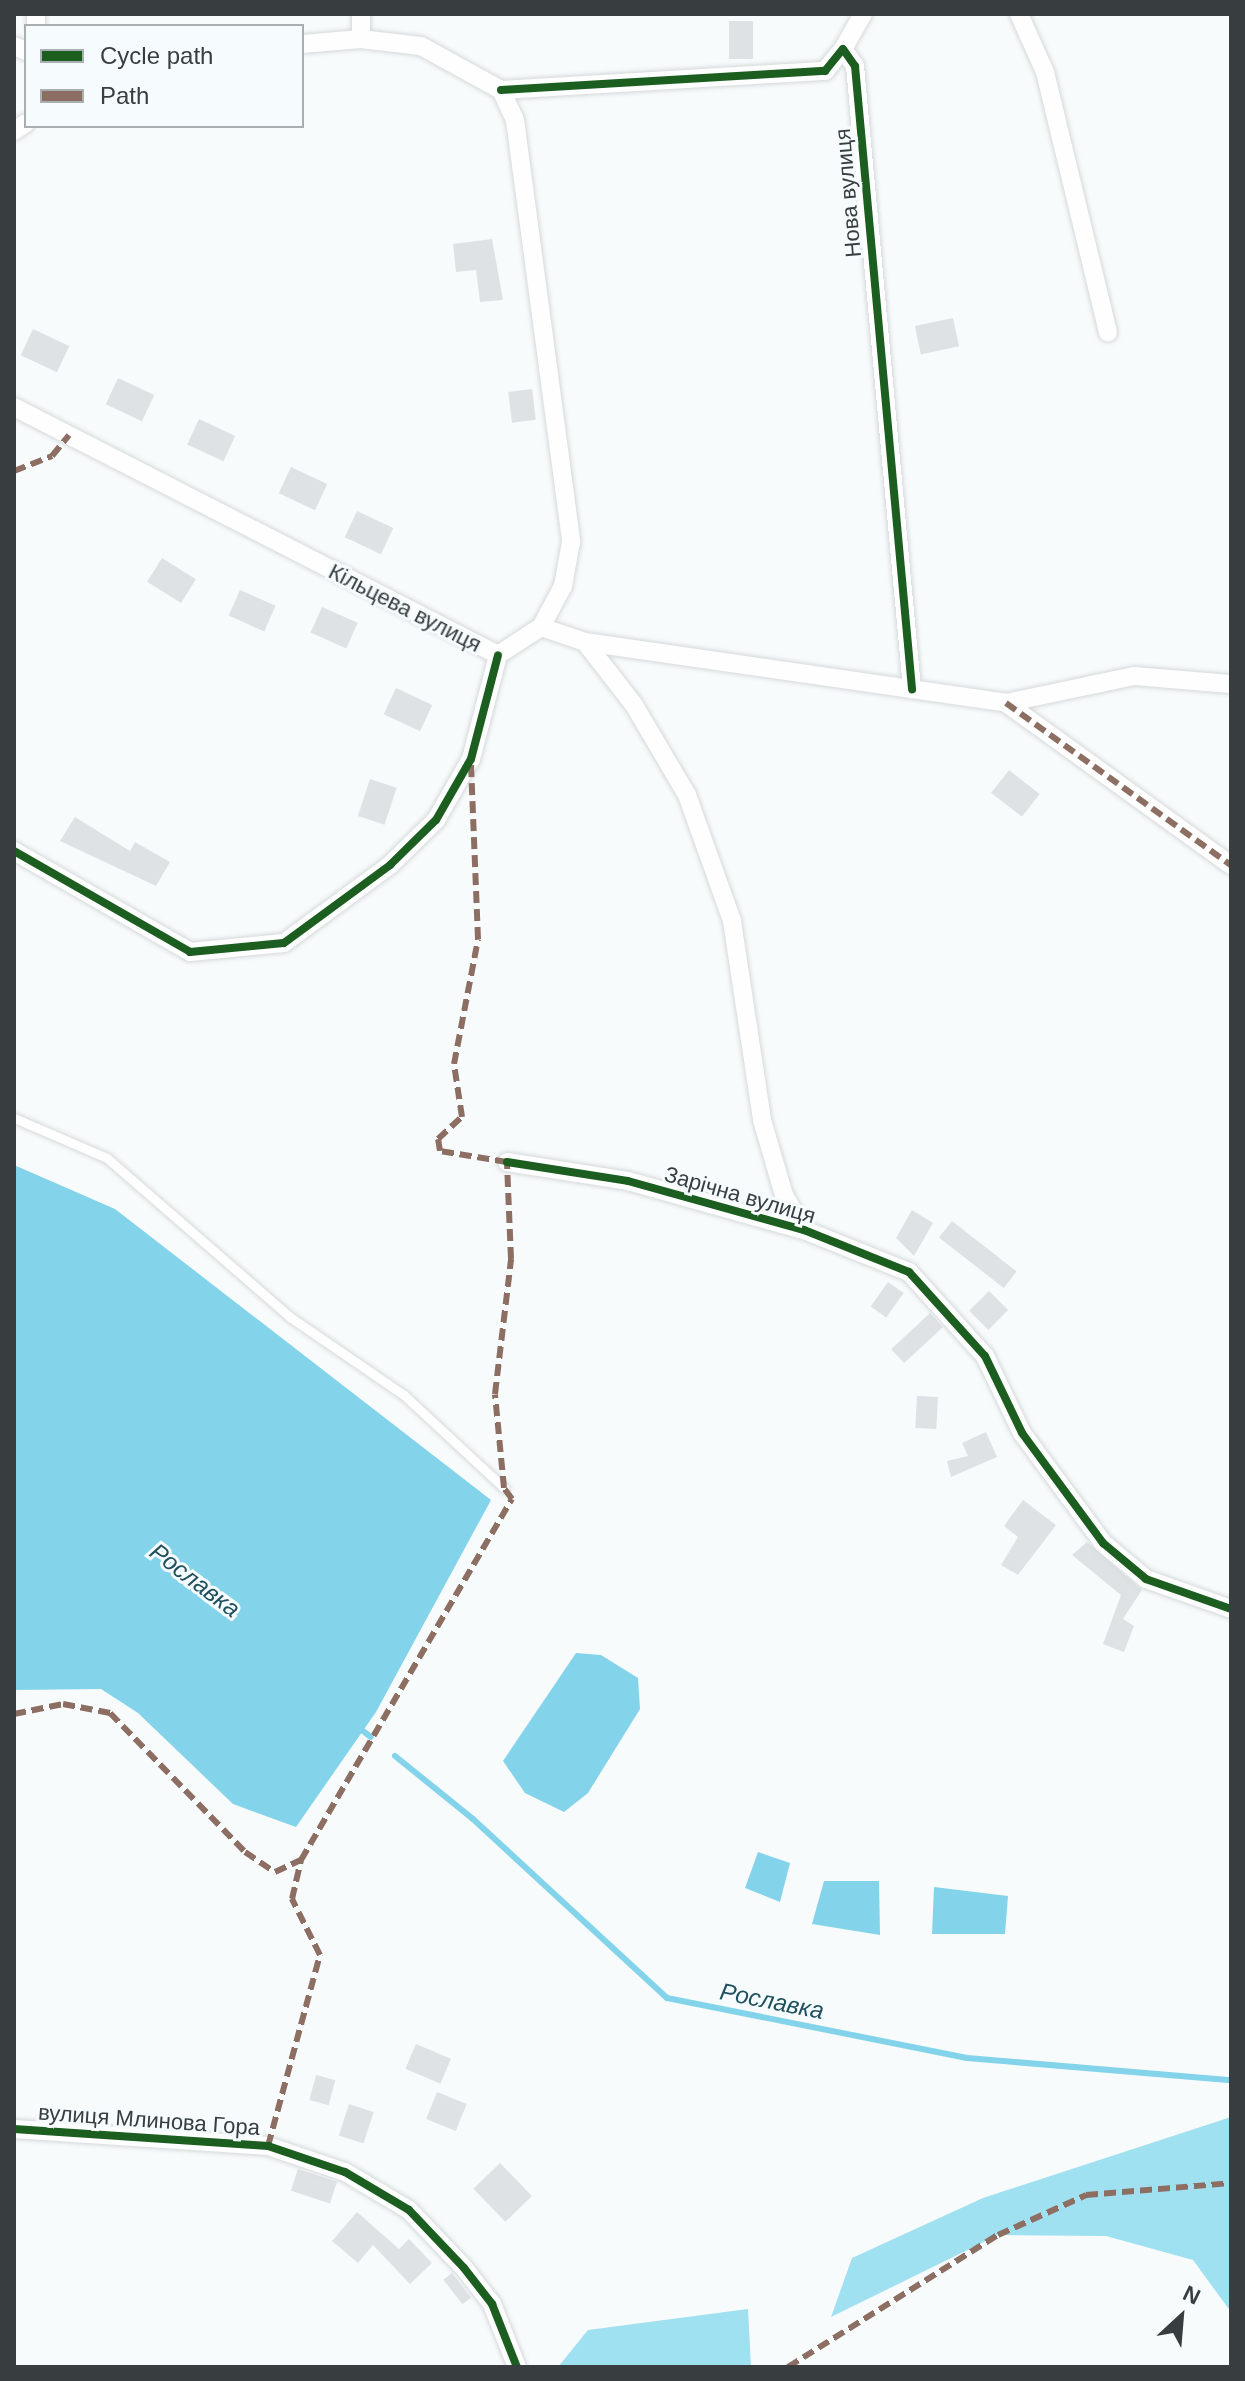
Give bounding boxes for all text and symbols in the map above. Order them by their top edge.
legend [24,24,304,128]
text: Cycle path [100,42,213,69]
text: Path [100,82,149,109]
street label: Нова вулиця [829,127,867,259]
street label: Кільцева вулиця [324,558,486,658]
street label: Зарічна вулиця [661,1161,819,1229]
water label: Рославка [144,1537,246,1623]
water label: Рославка [718,1977,826,2025]
street label: вулиця Млинова Гора [37,2099,261,2141]
north arrow [1141,2277,1221,2357]
text: N [1179,2280,1204,2310]

